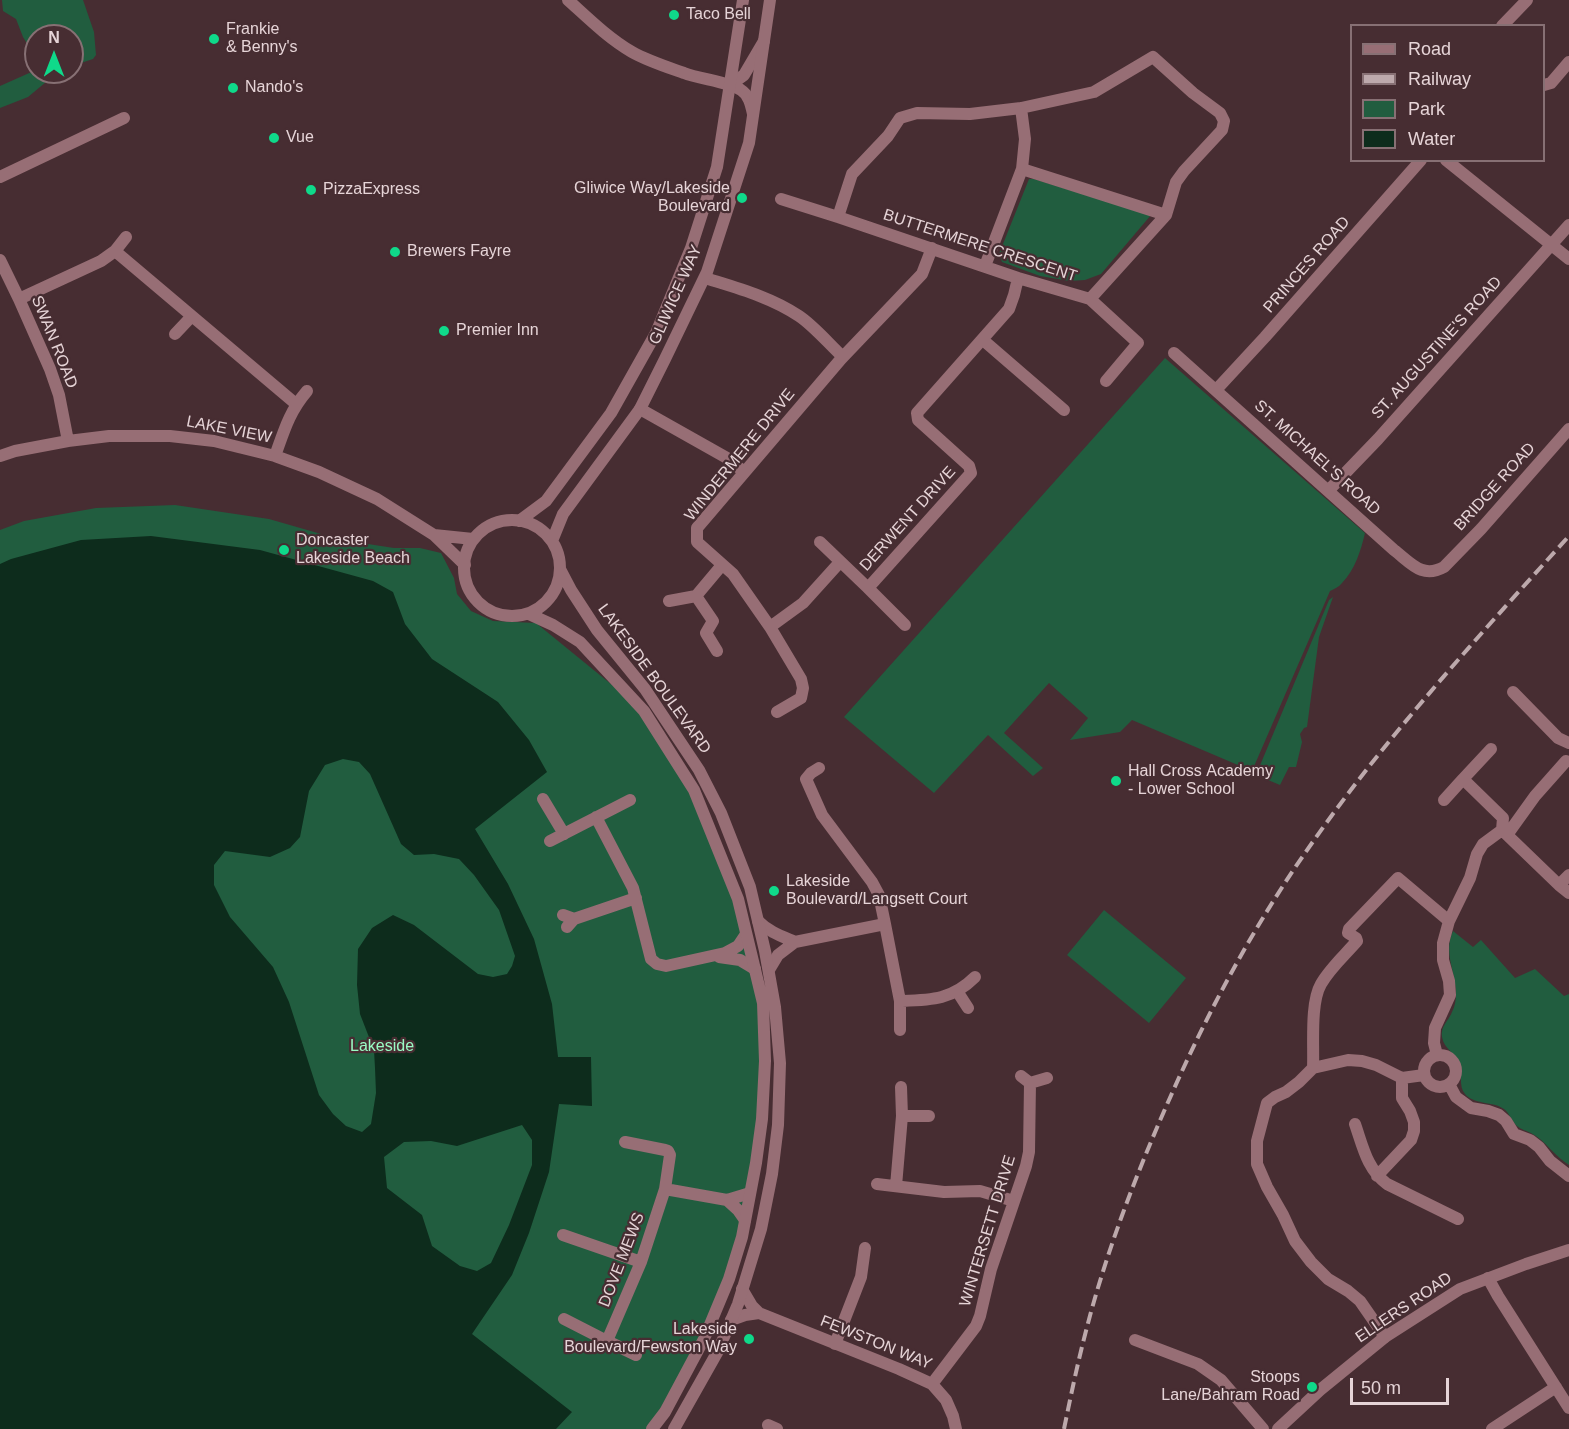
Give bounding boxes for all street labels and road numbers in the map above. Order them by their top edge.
street label: BUTTERMERE CRESCENT [881,206,1079,286]
street label: PRINCES ROAD [1260,213,1354,317]
street label: GLIWICE WAY [646,242,706,348]
street label: ST. AUGUSTINE'S ROAD [1368,273,1506,423]
street label: SWAN ROAD [27,293,81,391]
street label: WINDERMERE DRIVE [681,385,799,525]
street label: ST. MICHAEL'S ROAD [1250,396,1384,520]
street label: LAKE VIEW [185,412,273,448]
street label: BRIDGE ROAD [1450,439,1540,535]
street label: DERWENT DRIVE [856,463,960,575]
street label: LAKESIDE BOULEVARD [593,600,715,758]
street label: WINTERSETT DRIVE [956,1153,1020,1309]
street label: DOVE MEWS [595,1210,649,1310]
street label: ELLERS ROAD [1352,1269,1456,1347]
street label: FEWSTON WAY [817,1312,935,1374]

